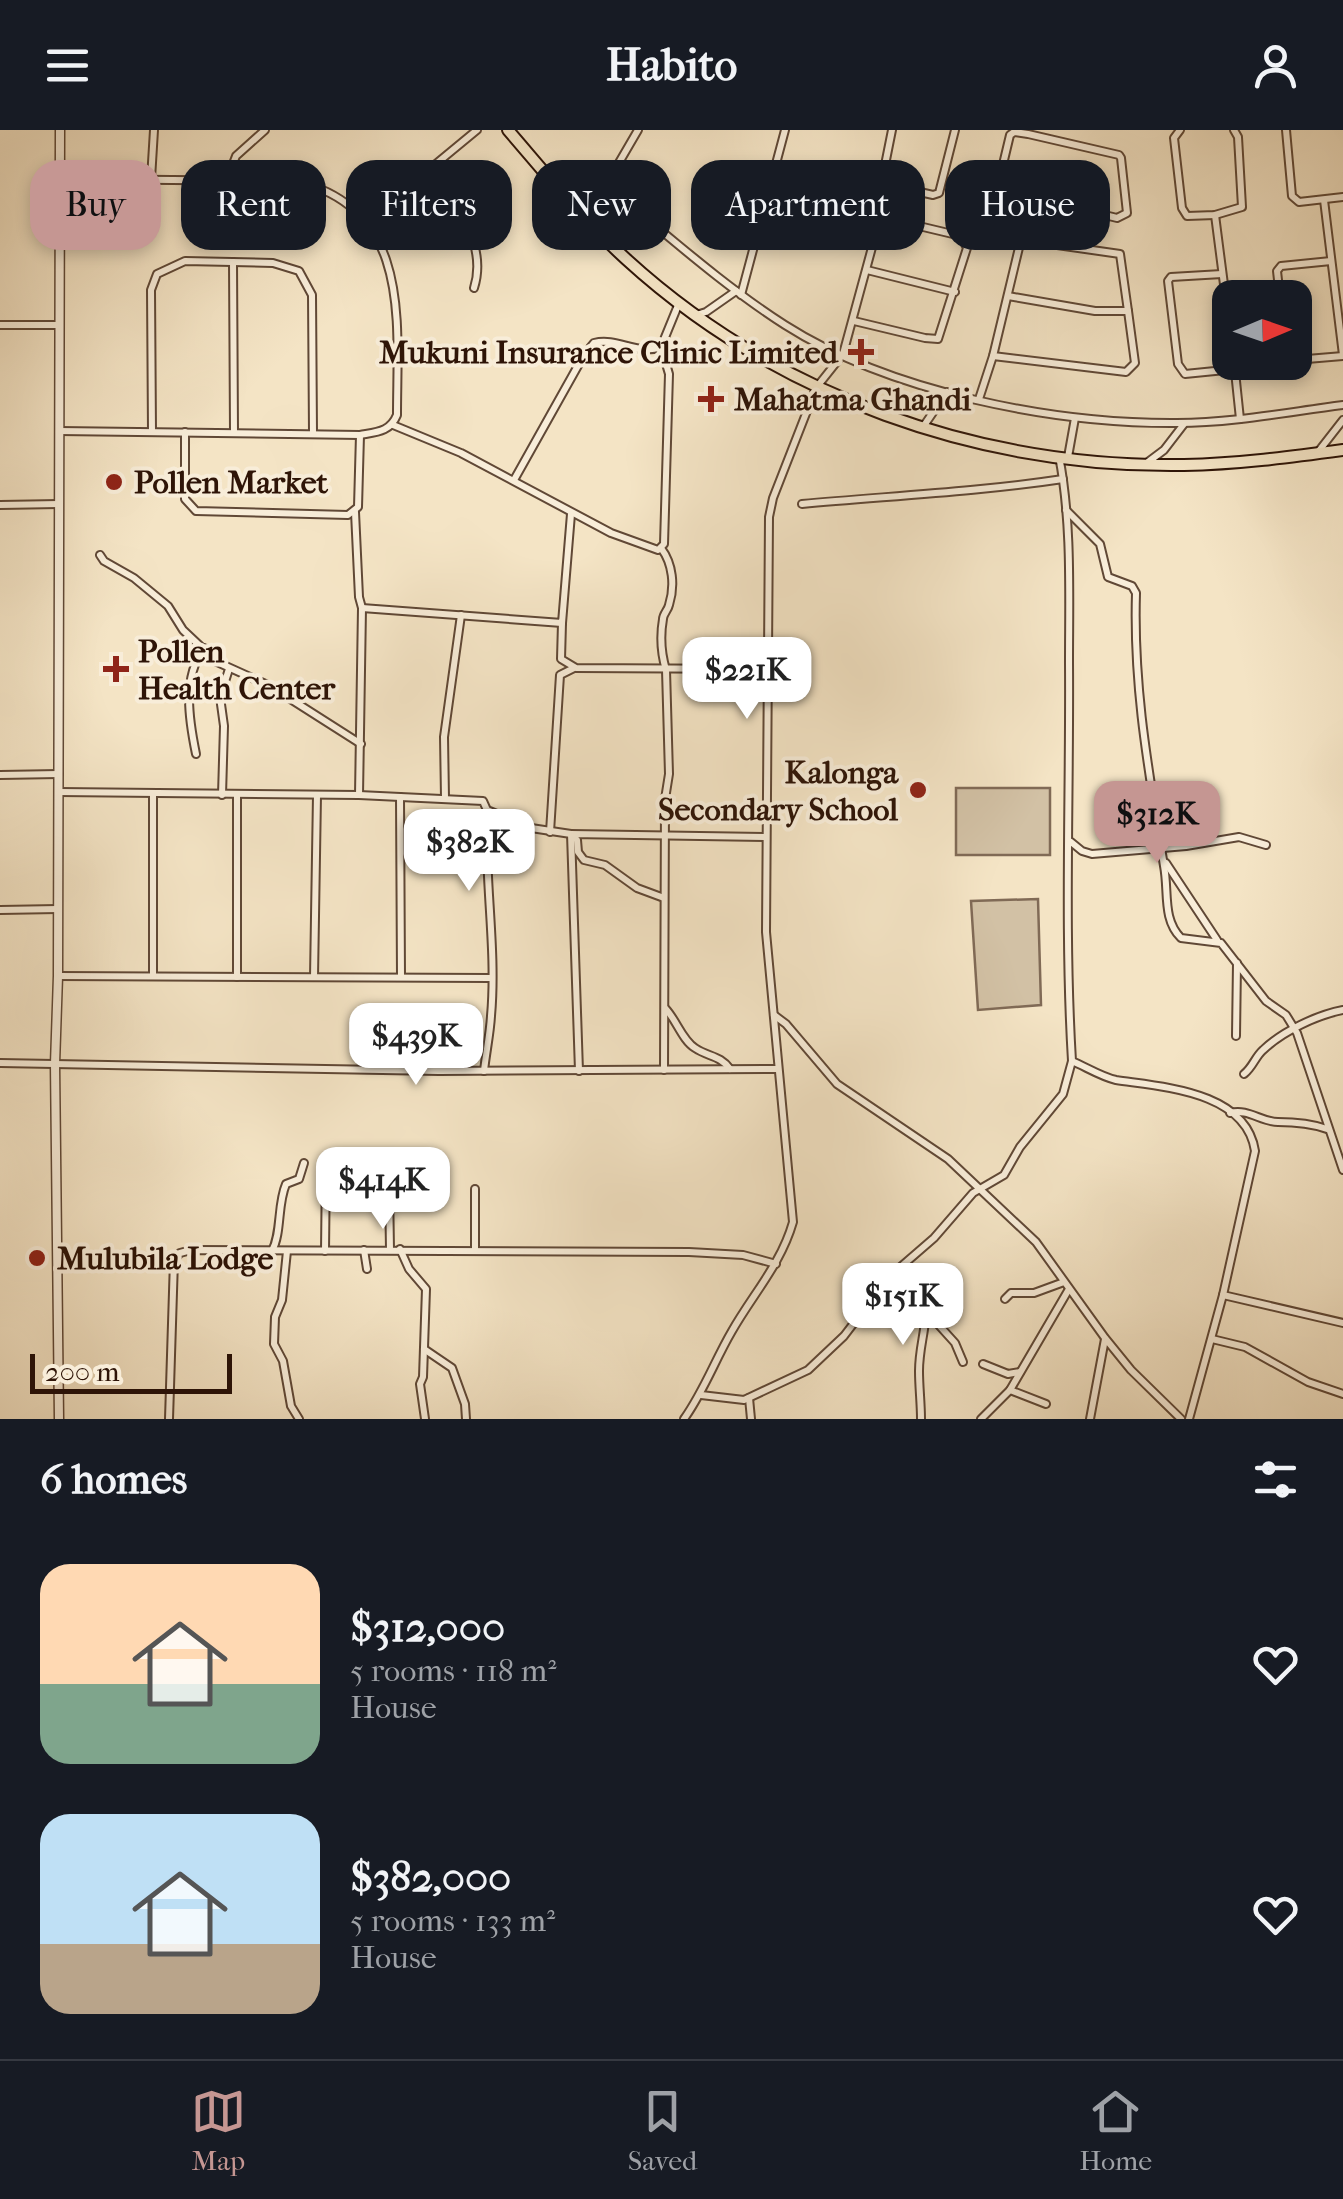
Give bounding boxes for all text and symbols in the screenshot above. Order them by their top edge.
icon: menu [40,38,95,93]
icon: person [1248,38,1303,93]
text: Habito [606,39,737,92]
chip: Buy [30,160,161,250]
chip: Rent [181,160,326,250]
chip: Filters [346,160,512,250]
chip: New [532,160,671,250]
chip: Apartment [691,160,925,250]
chip: House [945,160,1110,250]
north arrow [1212,280,1312,380]
map controls [1212,280,1312,380]
place label: Mukuni Insurance Clinic Limited [379,334,840,371]
marker: Mukuni Insurance Clinic Limited [848,339,874,365]
place label: Mahatma Ghandi [734,381,972,418]
marker: Mahatma Ghandi [698,386,724,412]
place label: Pollen Market [134,464,329,501]
marker: Pollen Market [103,471,125,493]
place label: Pollen Health Center [138,633,336,707]
pin: $221K [677,637,817,722]
text: $221K [704,651,790,688]
marker: Pollen Health Center [103,656,129,682]
place label: Kalonga Secondary School [658,754,899,828]
marker: Kalonga Secondary School [907,779,929,801]
pin: $312K [1087,781,1227,866]
text: $312K [1116,795,1198,832]
pin: $382K [399,809,539,894]
text: $382K [426,823,512,860]
pin: $439K [346,1003,486,1088]
text: $439K [371,1017,461,1054]
pin: $414K [313,1147,453,1232]
text: $414K [338,1161,428,1198]
place label: Mulubila Lodge [57,1240,273,1277]
marker: Mulubila Lodge [26,1247,48,1269]
pin: $151K [833,1263,973,1348]
text: $151K [864,1277,942,1314]
scale bar [30,1349,232,1394]
text: 200 m [45,1355,120,1388]
icon: filters [1248,1452,1303,1507]
text: 6 homes [40,1455,187,1504]
text: $312,000 [350,1603,505,1652]
icon: home [120,1604,240,1724]
icon: heart [1248,1637,1303,1692]
text: 5 rooms · 118 m² [350,1652,556,1689]
text: House [350,1689,437,1726]
text: $382,000 [350,1853,511,1902]
icon: home [120,1854,240,1974]
icon: heart [1248,1887,1303,1942]
text: 5 rooms · 133 m² [350,1902,555,1939]
text: House [350,1939,437,1976]
tab: Map [191,2084,246,2177]
tab: Saved [628,2084,697,2177]
tab: Home [1079,2084,1152,2177]

